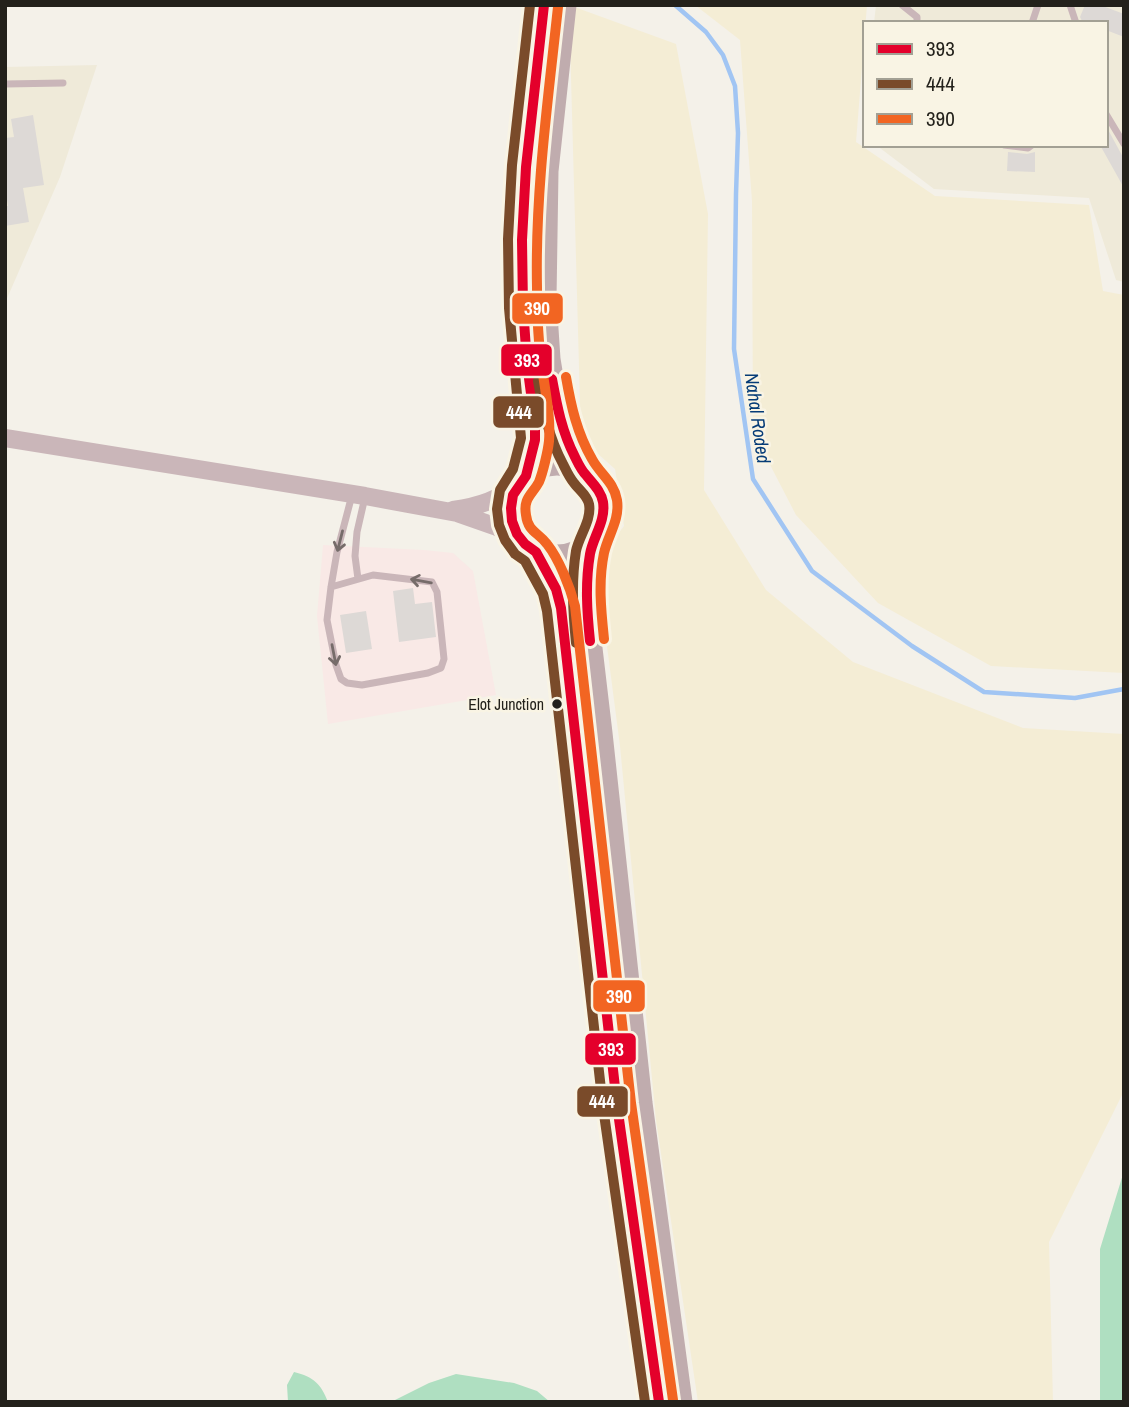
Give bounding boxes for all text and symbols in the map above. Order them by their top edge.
legend [863,21,1108,147]
text: 393 [926,34,955,63]
text: 444 [926,69,955,98]
text: 390 [926,104,955,133]
line badge: 390 [511,292,564,325]
text: 390 [524,295,550,321]
line badge: 393 [500,343,553,377]
text: 393 [514,347,540,373]
water label: Nahal Roded [739,371,777,465]
line badge: 444 [492,395,545,429]
text: 444 [506,399,532,425]
one-way arrow [333,529,346,551]
one-way arrow [410,574,433,587]
one-way arrow [328,643,341,666]
place label: Elot Junction [468,693,544,715]
marker: Elot Junction [550,697,564,711]
line badge: 390 [592,979,646,1013]
text: 390 [606,983,632,1009]
line badge: 393 [584,1032,637,1066]
text: 393 [598,1036,624,1062]
line badge: 444 [576,1085,629,1118]
text: 444 [589,1088,615,1114]

